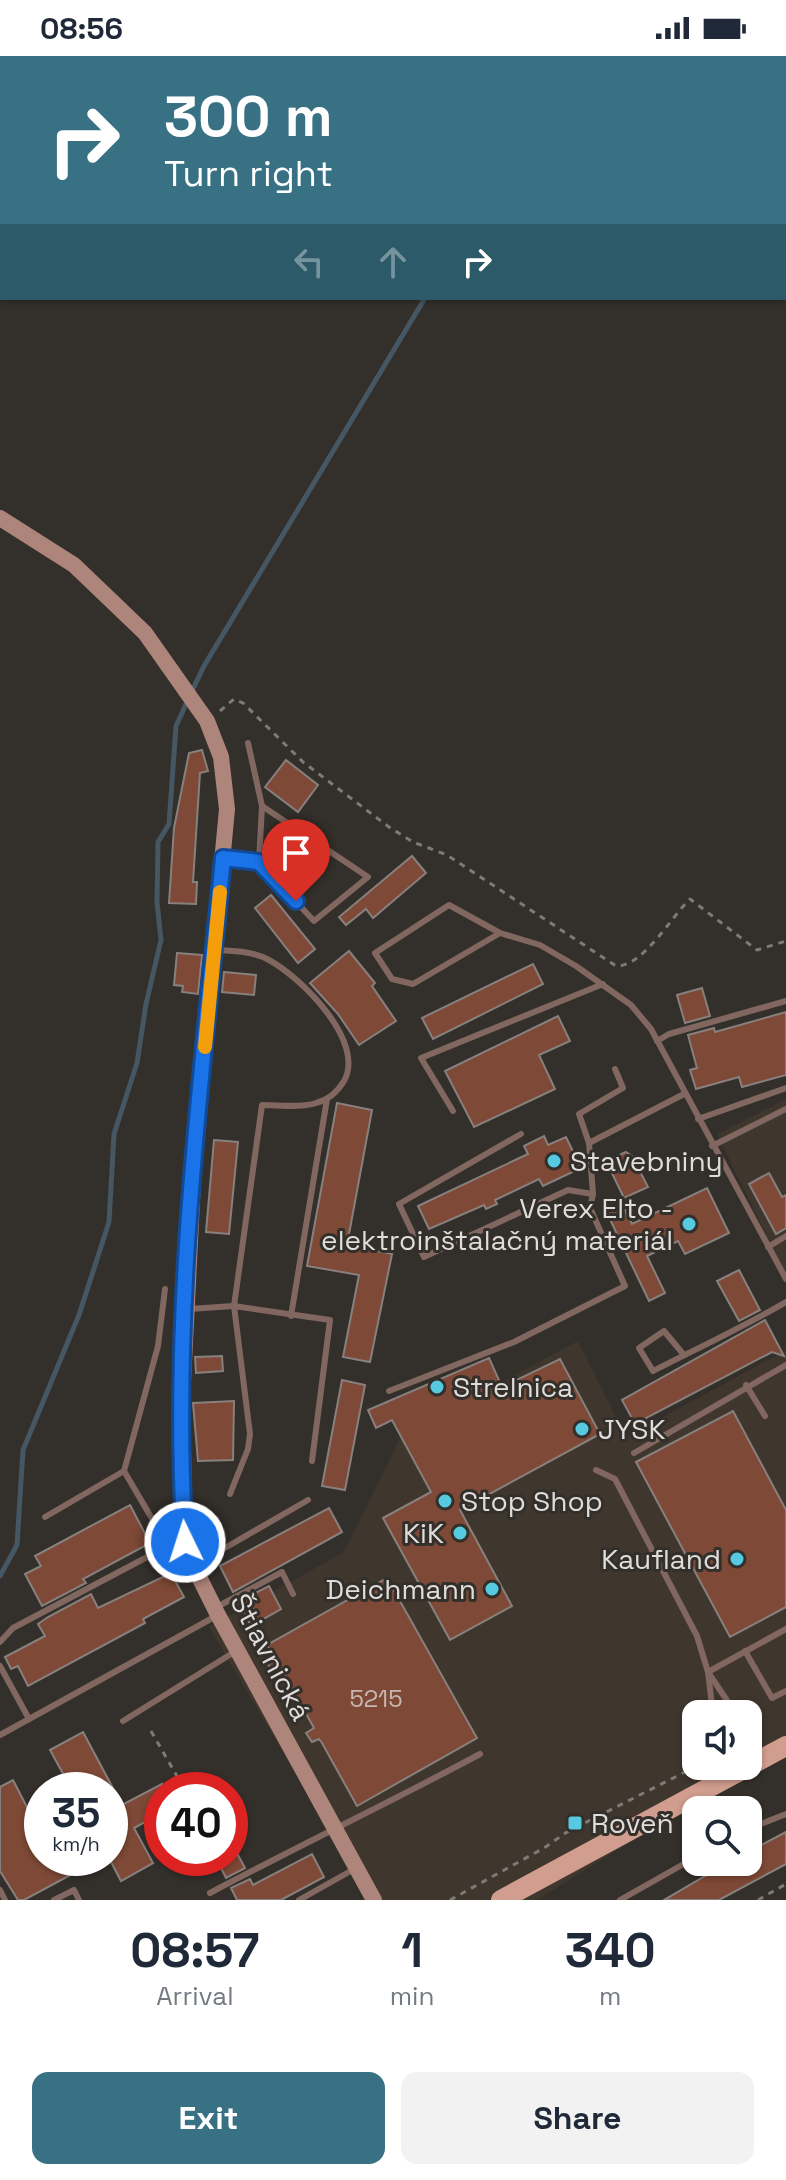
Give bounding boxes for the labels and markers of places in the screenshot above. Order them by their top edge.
pin [262,819,330,901]
place label: Stavebniny [570,1143,723,1179]
marker: Stavebniny [545,1152,563,1170]
place label: Verex Elto - elektroinštalačný materiál [321,1190,673,1258]
marker: Verex Elto - elektroinštalačný materiál [680,1215,698,1233]
place label: Strelnica [453,1369,573,1405]
marker: Strelnica [428,1378,446,1396]
place label: JYSK [598,1411,665,1447]
marker: JYSK [573,1420,591,1438]
place label: Stop Shop [461,1483,603,1519]
marker: Stop Shop [436,1492,454,1510]
place label: KiK [403,1515,444,1551]
marker: KiK [451,1524,469,1542]
place label: Kaufland [601,1541,721,1577]
marker: Kaufland [728,1550,746,1568]
place label: Deichmann [326,1571,476,1607]
marker: Deichmann [483,1580,501,1598]
place label: Roveň [591,1805,674,1841]
marker: Roveň [566,1814,584,1832]

